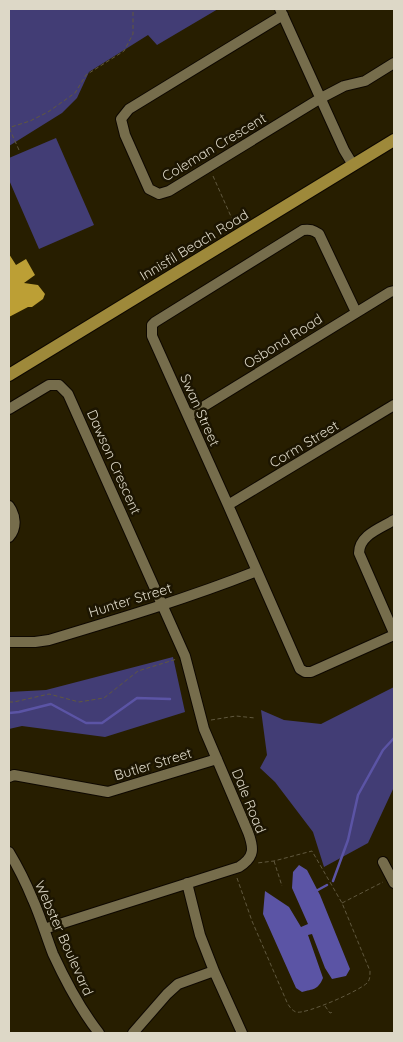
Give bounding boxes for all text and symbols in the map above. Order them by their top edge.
street label: Coleman Crescent [159,109,270,185]
street label: Innisfil Beach Road [136,205,252,285]
street label: Osbond Road [240,310,326,372]
street label: Swan Street [176,371,224,449]
street label: Dawson Crescent [83,407,145,517]
street label: Corm Street [266,416,342,472]
street label: Hunter Street [86,579,174,621]
street label: Butler Street [112,744,194,784]
street label: Dale Road [228,766,270,836]
street label: Webster Boulevard [31,878,97,998]

